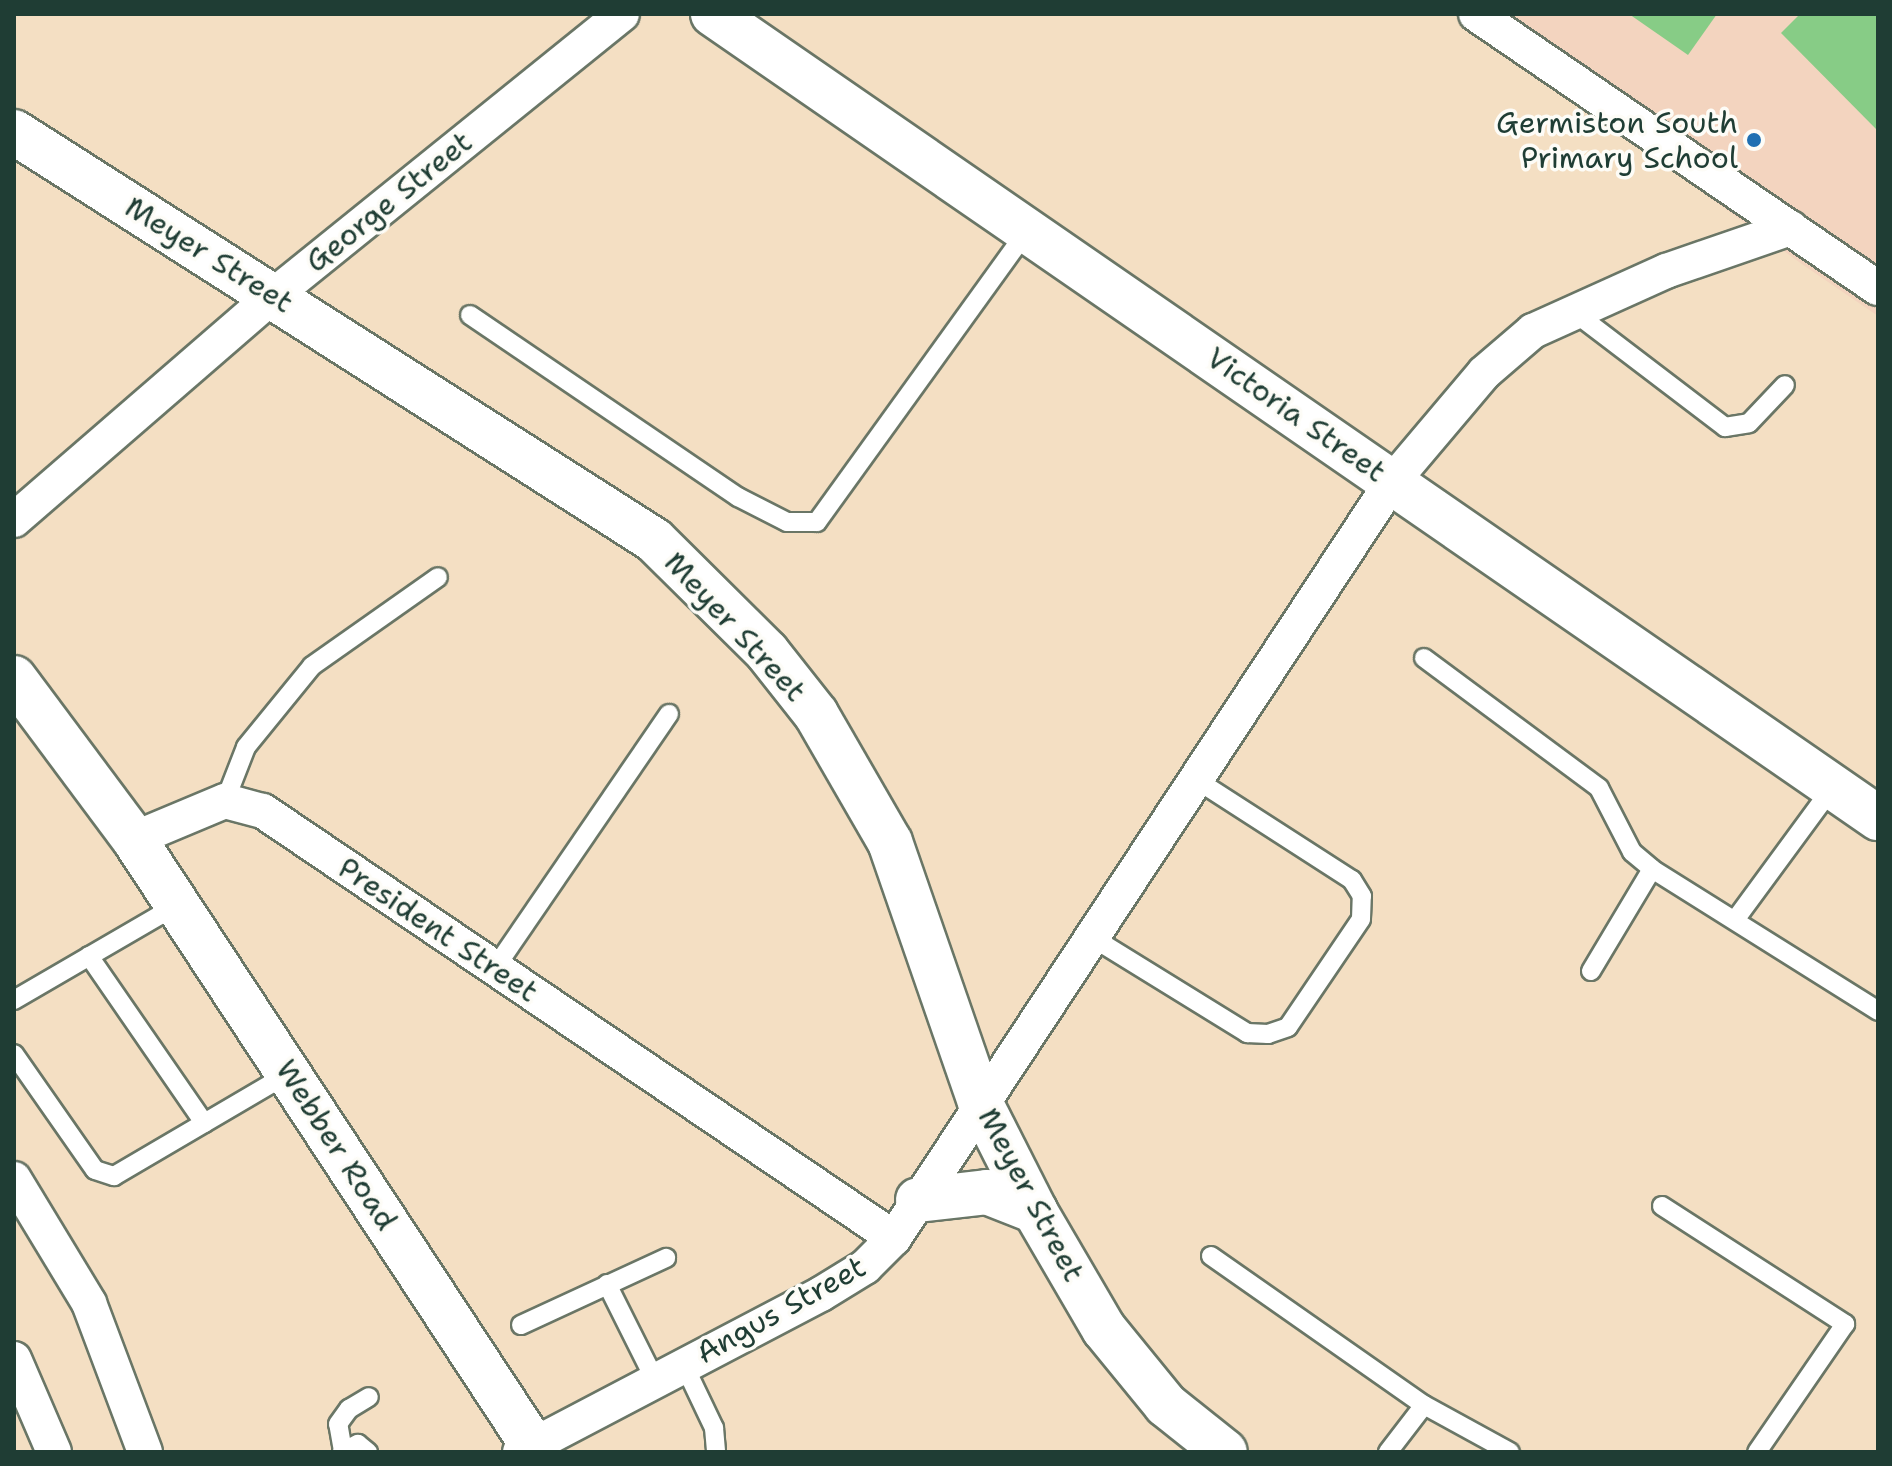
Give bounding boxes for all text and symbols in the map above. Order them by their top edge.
place label: Germiston South Primary School [1496,105,1738,176]
street label: George Street [299,124,479,280]
marker: Germiston South Primary School [1745,131,1763,149]
street label: Meyer Street [118,189,300,321]
street label: Victoria Street [1199,340,1393,490]
street label: Meyer Street [657,545,813,709]
street label: President Street [331,850,545,1010]
street label: Webber Road [268,1053,404,1237]
street label: Meyer Street [970,1102,1092,1288]
street label: Angus Street [690,1249,872,1371]

